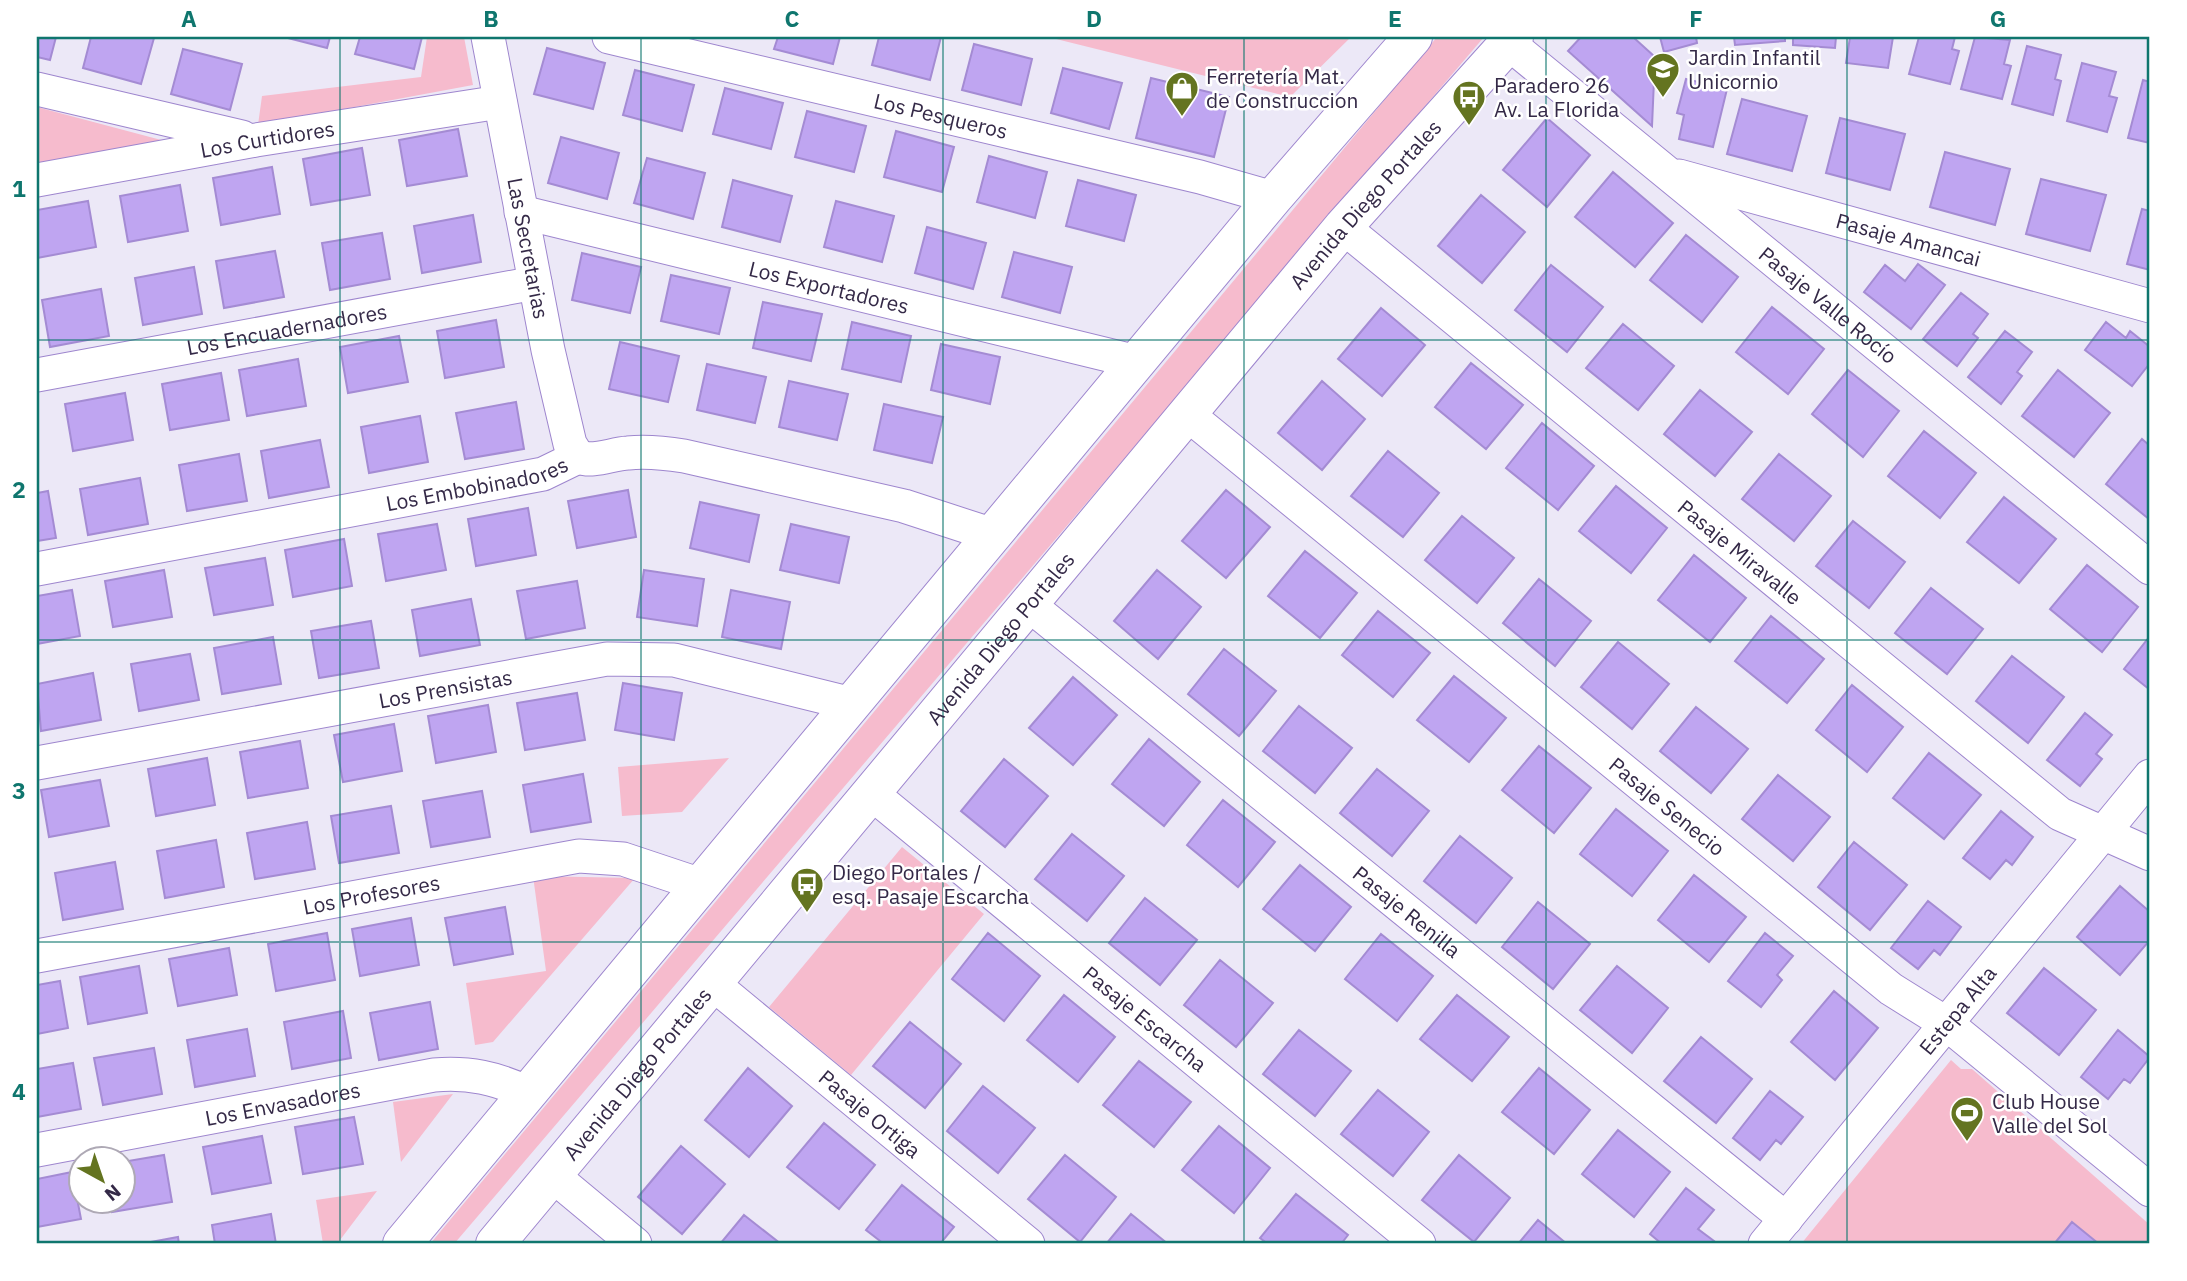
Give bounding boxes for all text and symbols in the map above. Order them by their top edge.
text: A [181,3,197,33]
text: B [483,3,499,33]
text: C [785,3,800,33]
text: D [1086,3,1102,33]
text: E [1388,3,1402,33]
text: F [1689,3,1703,33]
text: G [1990,3,2006,33]
place label: Jardin Infantil Unicornio [1688,43,1821,95]
school or university icon: Jardin Infantil Unicornio [1644,50,1682,99]
place label: Ferretería Mat. de Construccion [1206,62,1358,114]
shop icon: Ferretería Mat. de Construccion [1163,69,1201,118]
place label: Paradero 26 Av. La Florida [1494,71,1619,123]
bus stop icon: Paradero 26 Av. La Florida [1450,78,1488,127]
street label: Los Pesqueros [871,86,1011,145]
street label: Avenida Diego Portales [1283,113,1447,295]
street label: Los Curtidores [198,114,337,164]
text: 1 [12,173,26,203]
street label: Las Secretarias [501,175,556,321]
street label: Pasaje Amancai [1833,206,1984,273]
street label: Pasaje Valle Rocío [1753,240,1903,370]
street label: Los Exportadores [746,254,912,320]
street label: Los Encuadernadores [184,297,389,361]
street label: Los Embobinadores [383,450,573,517]
text: 2 [12,474,26,504]
street label: Pasaje Miravalle [1672,493,1808,611]
street label: Avenida Diego Portales [920,546,1080,730]
street label: Los Prensistas [376,663,514,714]
street label: Pasaje Senecio [1603,751,1731,862]
text: 3 [12,775,26,805]
place label: Diego Portales / esq. Pasaje Escarcha [832,858,1029,910]
street label: Pasaje Renilla [1347,859,1467,964]
bus stop icon: Diego Portales / esq. Pasaje Escarcha [788,865,826,914]
street label: Los Profesores [301,868,442,921]
street label: Pasaje Escarcha [1077,959,1213,1078]
street label: Estepa Alta [1913,960,2002,1060]
street label: Avenida Diego Portales [557,981,717,1166]
street label: Pasaje Ortiga [813,1063,927,1164]
street label: Los Envasadores [203,1075,363,1132]
text: 4 [12,1076,26,1106]
place label: Club House Valle del Sol [1992,1087,2108,1139]
sports icon: Club House Valle del Sol [1948,1094,1986,1143]
north arrow [66,1144,136,1214]
text: N [100,1179,126,1207]

